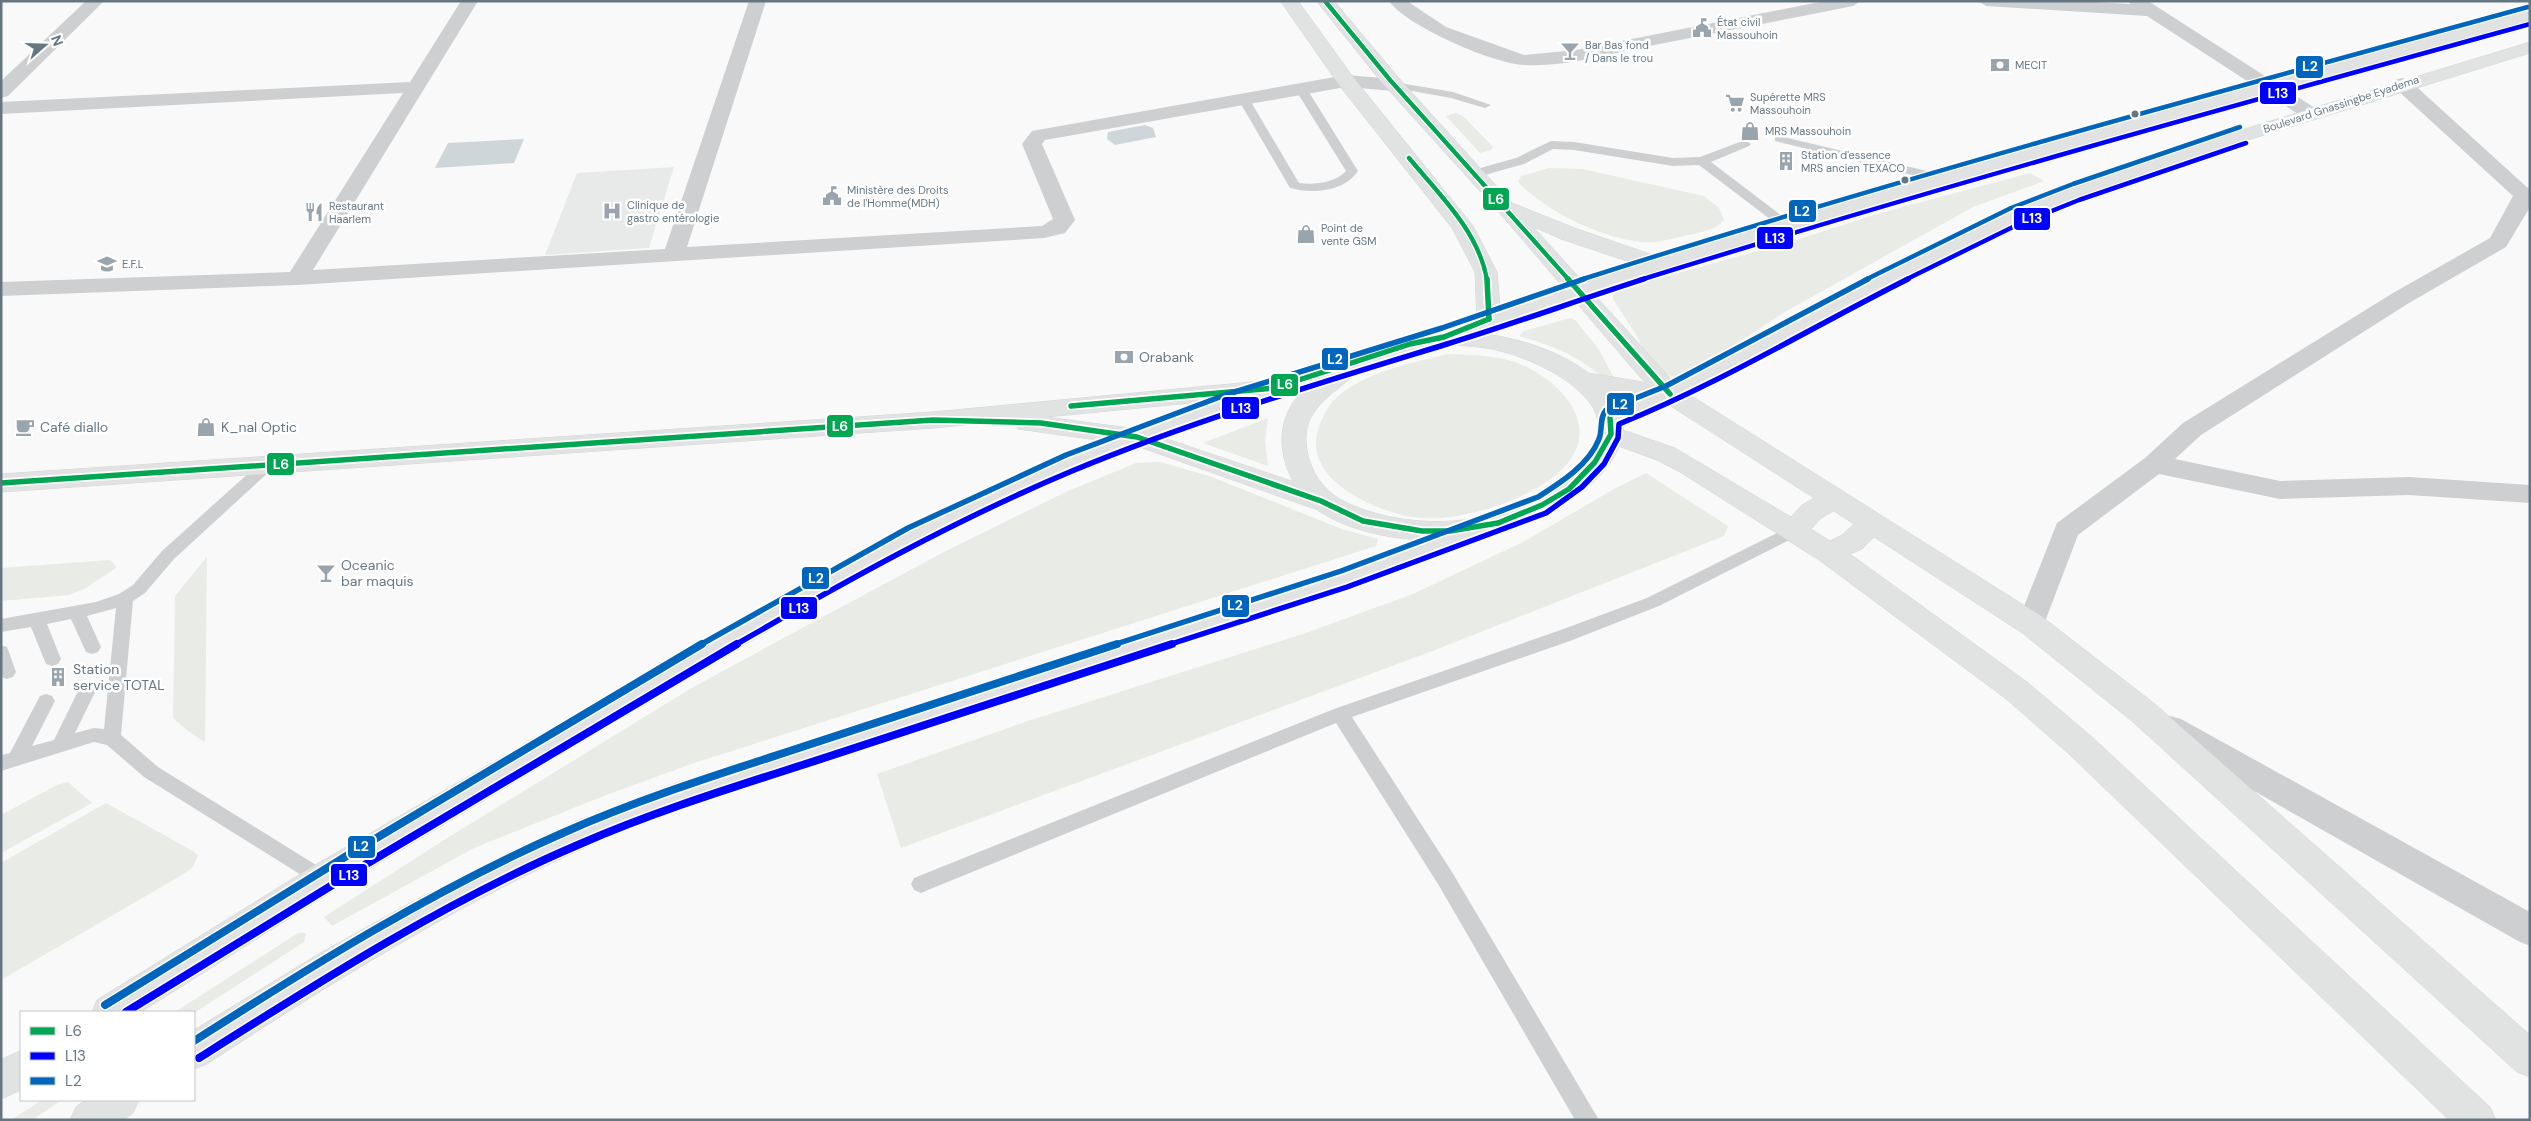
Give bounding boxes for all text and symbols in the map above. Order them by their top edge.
place label: État civil Massouhoin [1717,15,1778,42]
public building icon: État civil Massouhoin [1691,17,1713,39]
north arrow [20,20,70,70]
text: N [47,33,67,48]
place label: Bar Bas fond / Dans le trou [1585,38,1653,65]
bar icon: Bar Bas fond / Dans le trou [1559,40,1581,62]
bank icon: MECIT [1989,54,2011,76]
line badge: L2 [2295,55,2324,79]
text: L2 [2302,57,2318,75]
place label: MECIT [2015,58,2047,72]
street label: Boulevard Gnassingbe Eyadema [2261,72,2421,136]
line badge: L13 [2259,81,2297,105]
text: L13 [2268,84,2288,102]
place label: Supérette MRS Massouhoin [1750,90,1826,117]
supermarket icon: Supérette MRS Massouhoin [1724,92,1746,114]
unlabelled marker [2130,109,2140,119]
shop icon: MRS Massouhoin [1739,120,1761,142]
place label: MRS Massouhoin [1765,124,1851,138]
place label: Station d'essence MRS ancien TEXACO [1801,148,1905,175]
building icon: Station d'essence MRS ancien TEXACO [1775,150,1797,172]
unlabelled marker [1900,175,1910,185]
place label: Ministère des Droits de l'Homme(MDH) [847,183,949,210]
public building icon: Ministère des Droits de l'Homme(MDH) [821,185,843,207]
line badge: L6 [1482,187,1510,211]
text: L6 [1488,190,1504,208]
place label: Clinique de gastro entérologie [627,198,719,225]
place label: Restaurant Haarlem [329,199,384,226]
line badge: L2 [1788,199,1817,223]
hospital icon: Clinique de gastro entérologie [601,200,623,222]
restaurant icon: Restaurant Haarlem [303,201,325,223]
text: L2 [1794,202,1810,220]
line badge: L13 [2013,207,2051,231]
text: L13 [2022,209,2042,227]
place label: Point de vente GSM [1321,221,1376,248]
shop icon: Point de vente GSM [1295,223,1317,245]
line badge: L13 [1756,226,1794,250]
text: L13 [1765,229,1785,247]
school or university icon: E.F.L [96,253,118,275]
place label: E.F.L [122,257,144,271]
bank icon: Orabank [1113,346,1135,368]
line badge: L2 [1321,347,1349,371]
place label: Orabank [1139,348,1194,366]
text: L2 [1327,350,1343,368]
line badge: L6 [1270,373,1299,397]
text: L6 [1277,375,1293,393]
line badge: L2 [1606,392,1635,416]
text: L2 [1612,395,1628,413]
line badge: L13 [1221,396,1260,420]
text: L13 [1231,399,1251,417]
line badge: L6 [826,414,854,438]
cafe icon: Café diallo [14,416,36,438]
shop icon: K_nal Optic [195,416,217,438]
text: L6 [832,417,848,435]
place label: Café diallo [40,418,108,436]
place label: K_nal Optic [221,418,297,436]
line badge: L6 [266,452,295,476]
text: L6 [273,455,289,473]
place label: Oceanic bar maquis [341,556,414,590]
bar icon: Oceanic bar maquis [315,562,337,584]
line badge: L2 [801,566,830,590]
text: L2 [808,569,824,587]
line badge: L2 [1221,594,1250,618]
line badge: L13 [780,596,818,620]
text: L2 [1227,596,1243,614]
text: L13 [789,599,809,617]
place label: Station service TOTAL [73,660,165,694]
building icon: Station service TOTAL [47,666,69,688]
line badge: L2 [347,835,376,859]
text: L2 [353,837,369,855]
line badge: L13 [330,863,368,887]
text: L13 [339,866,359,884]
legend [20,1011,195,1101]
text: L6 [65,1021,82,1041]
text: L13 [65,1046,86,1066]
text: L2 [65,1071,82,1091]

